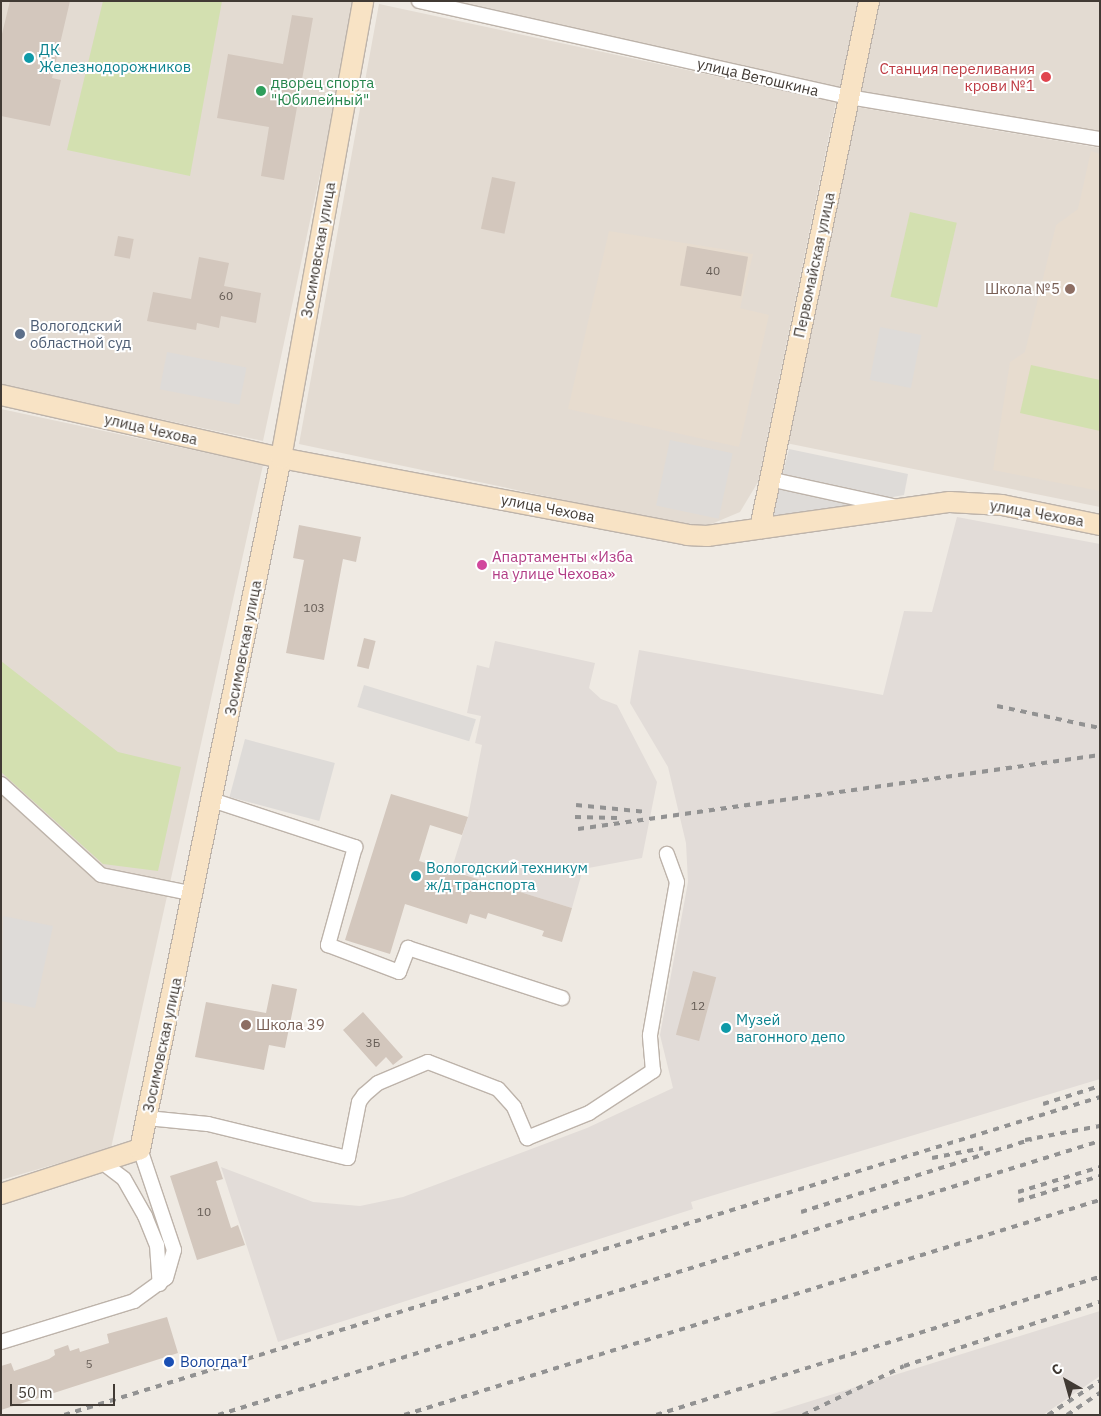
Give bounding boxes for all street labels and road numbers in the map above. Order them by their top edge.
street label: улица Ветошкина [696,54,820,100]
street label: Зосимовская улица [297,181,339,319]
street label: Первомайская улица [790,191,838,339]
street label: улица Чехова [103,410,199,448]
street label: улица Чехова [500,490,596,526]
street label: улица Чехова [989,496,1085,530]
street label: Зосимовская улица [221,579,265,717]
street label: Зосимовская улица [139,976,185,1114]

